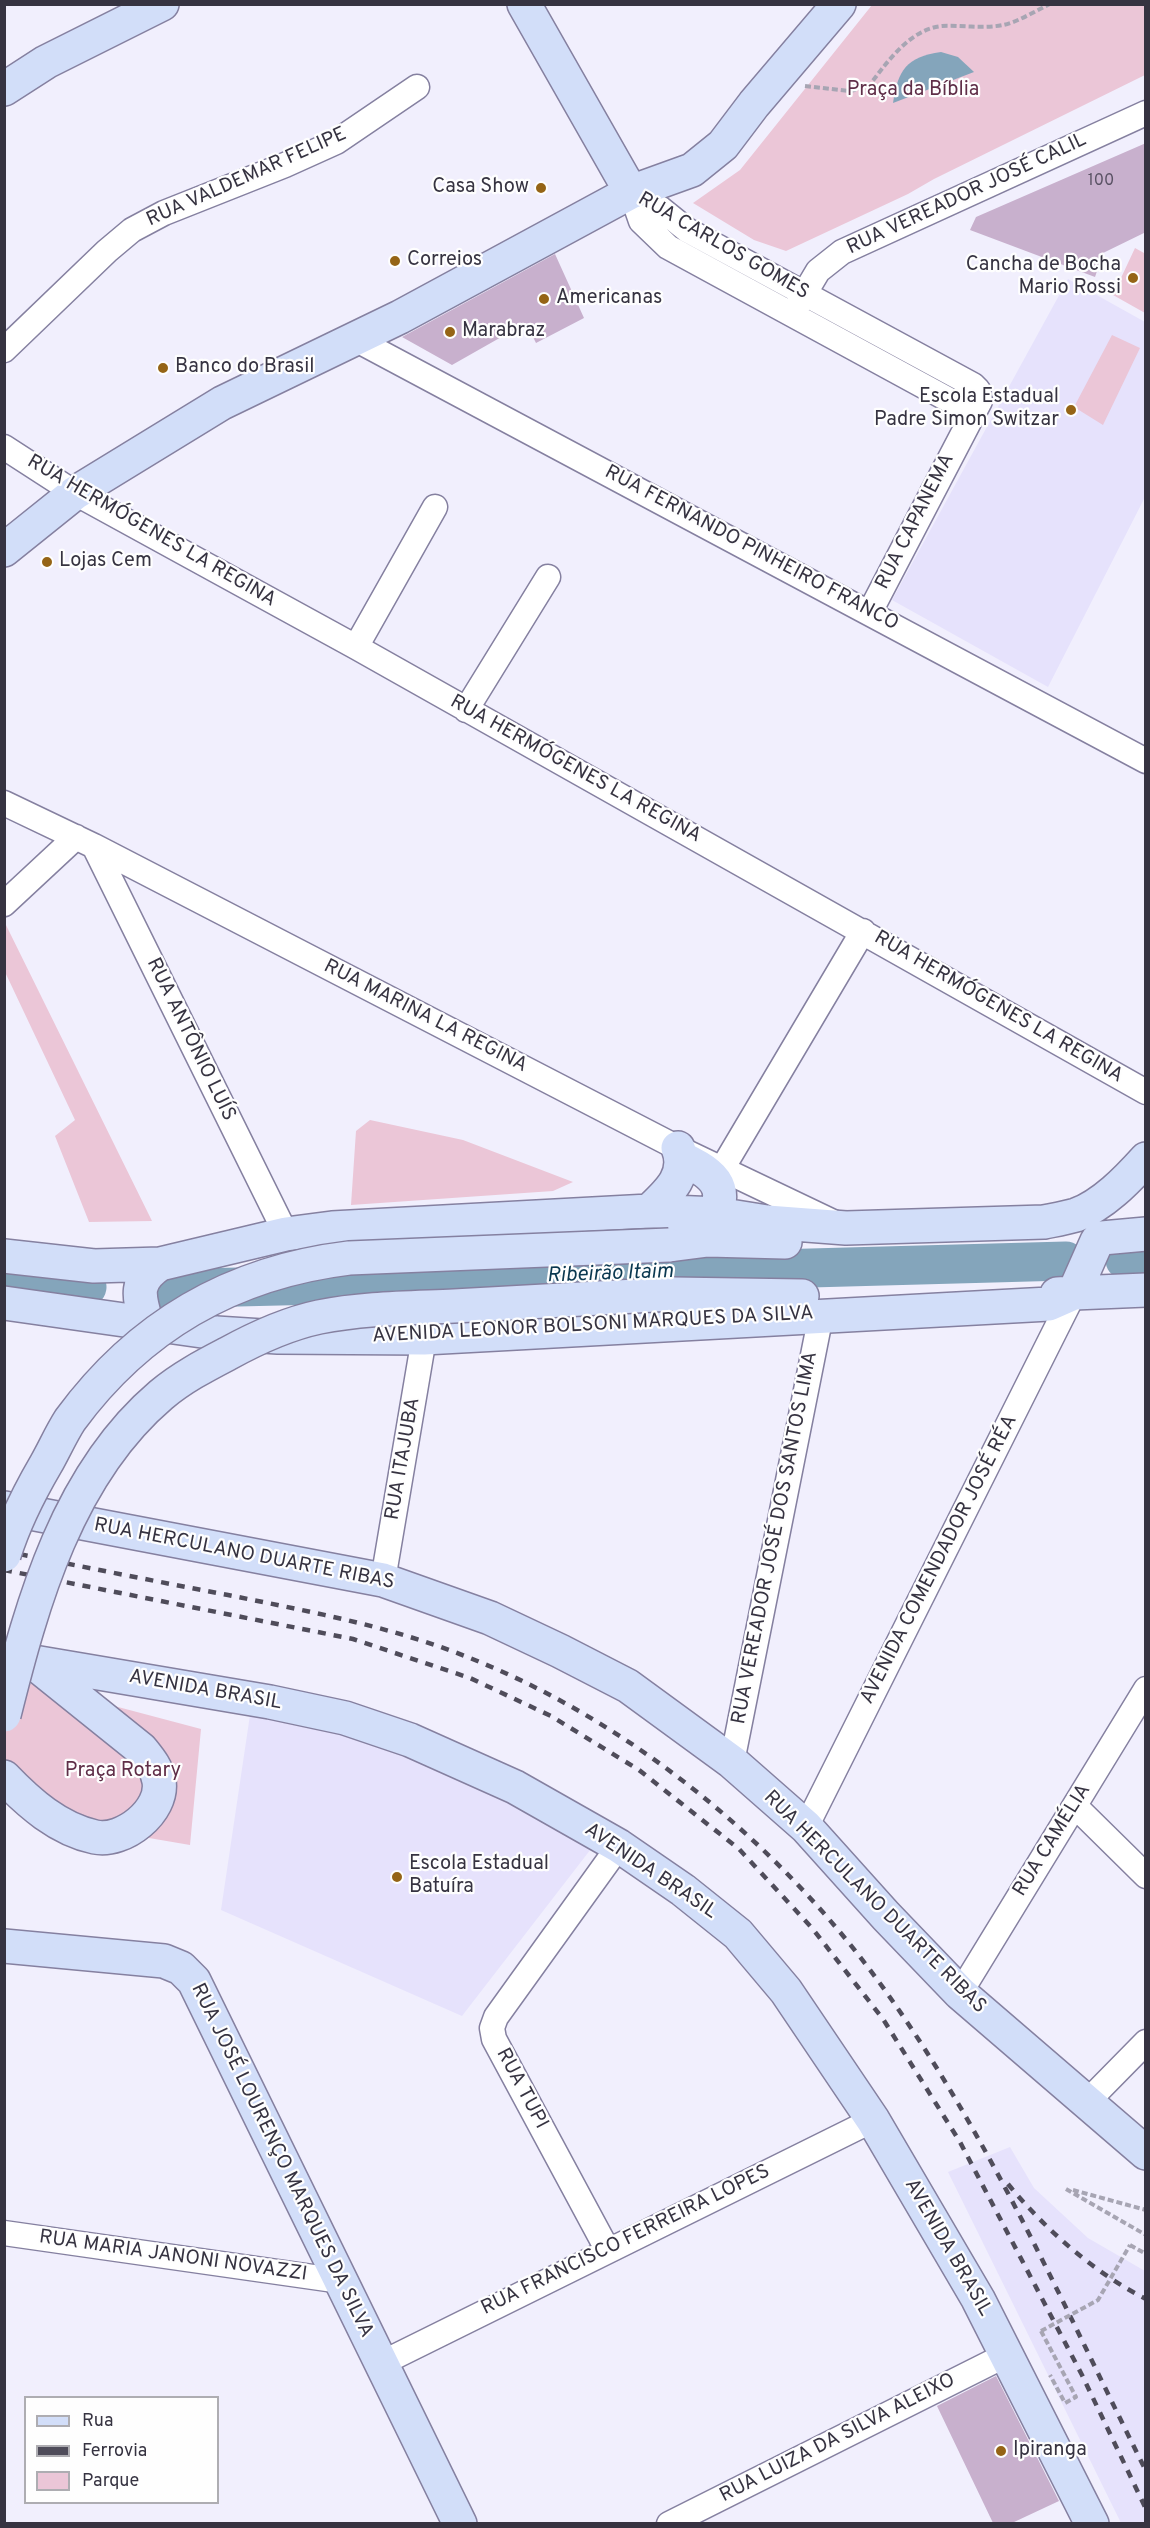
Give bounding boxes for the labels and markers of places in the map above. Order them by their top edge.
place label: Casa Show [432,176,529,200]
marker: Casa Show [534,181,548,195]
place label: Correios [407,249,482,273]
marker: Correios [388,254,402,268]
place label: Cancha de Bocha Mario Rossi [966,254,1121,301]
marker: Cancha de Bocha Mario Rossi [1126,271,1140,285]
place label: Americanas [556,287,662,311]
marker: Americanas [537,292,551,306]
place label: Marabraz [462,320,545,344]
marker: Marabraz [443,325,457,339]
place label: Banco do Brasil [175,356,314,380]
marker: Banco do Brasil [156,361,170,375]
place label: Escola Estadual Padre Simon Switzar [874,386,1059,433]
marker: Escola Estadual Padre Simon Switzar [1064,403,1078,417]
place label: Lojas Cem [59,550,152,574]
marker: Lojas Cem [40,555,54,569]
place label: Escola Estadual Batuíra [409,1853,549,1900]
marker: Escola Estadual Batuíra [390,1870,404,1884]
place label: Ipiranga [1013,2439,1087,2463]
marker: Ipiranga [994,2444,1008,2458]

